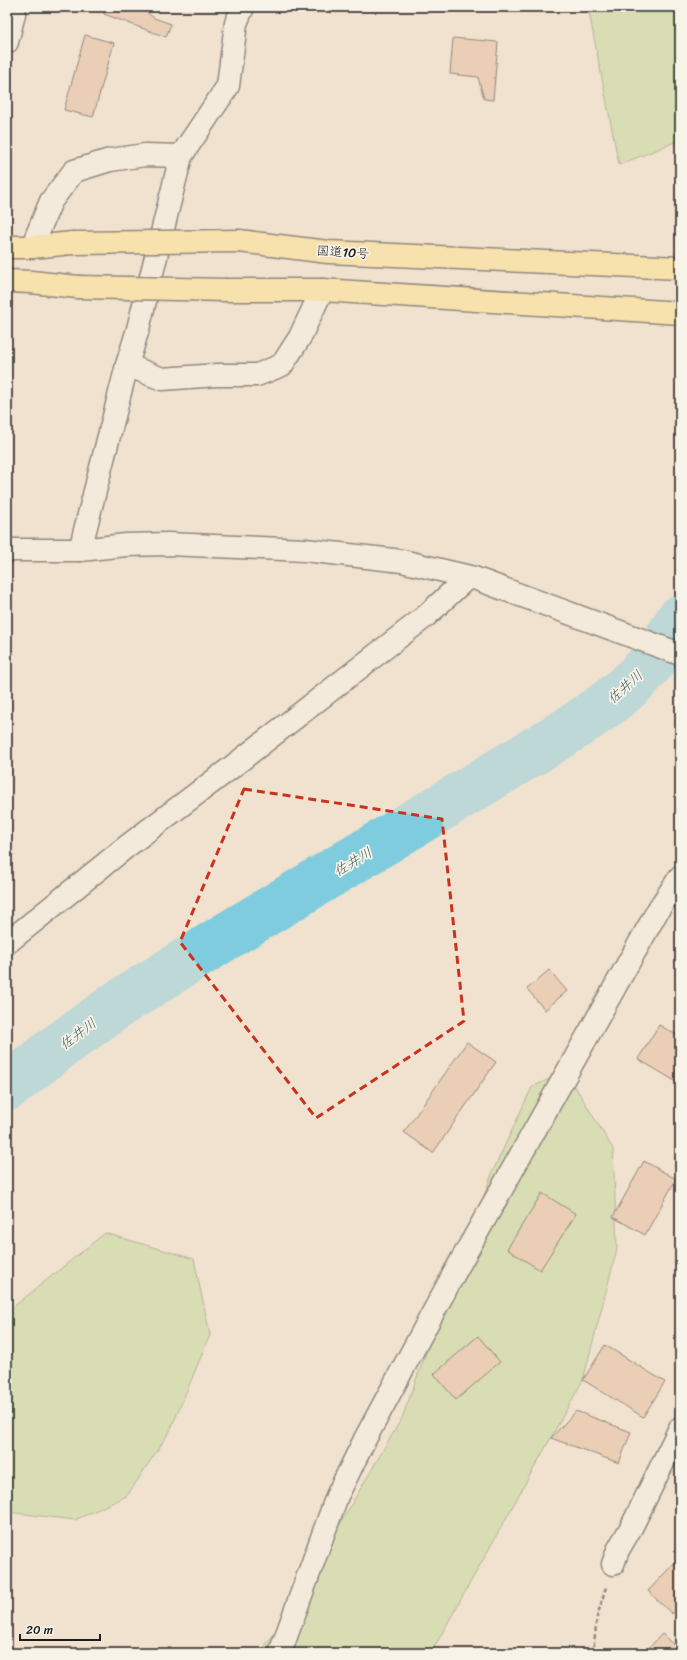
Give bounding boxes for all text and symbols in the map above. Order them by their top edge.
street label: 国道10号 [316,239,370,265]
water label: 佐井川 [601,664,649,710]
water label: 佐井川 [329,840,377,884]
water label: 佐井川 [54,1011,102,1057]
scale bar [20,1616,100,1642]
text: 20 m [26,1619,53,1641]

